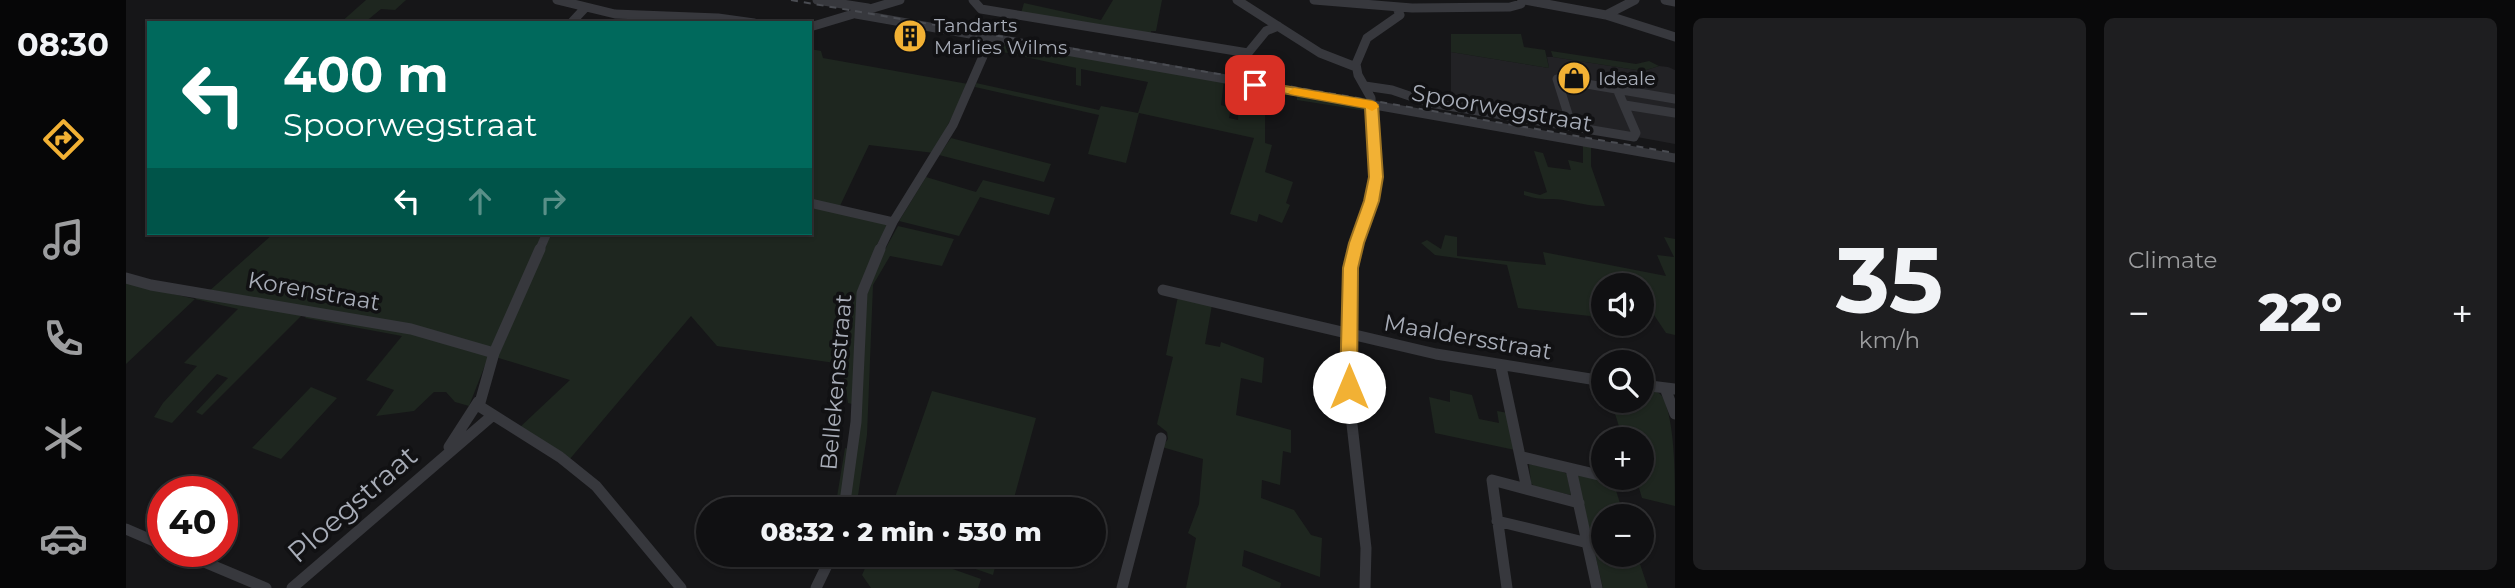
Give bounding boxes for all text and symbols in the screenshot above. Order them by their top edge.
place label: Tandarts Marlies Wilms [934,14,1067,59]
building icon: Tandarts Marlies Wilms [891,17,929,55]
text: 08:30 [17,25,109,64]
text: 400 m [283,45,449,104]
icon: left [168,49,259,140]
pin [1225,55,1285,115]
shop icon: Ideale [1555,59,1593,97]
icon: arrive [1236,66,1274,104]
place label: Ideale [1598,67,1656,90]
street label: Spoorwegstraat [1409,78,1595,138]
text: Spoorwegstraat [283,105,538,144]
icon: directions [39,115,88,164]
icon: left [388,182,426,220]
icon: ahead [461,182,499,220]
icon: right [534,182,572,220]
icon: music [39,215,88,264]
text: 35 [1836,225,1943,336]
text: Climate [2128,246,2217,274]
street label: Korenstraat [246,266,382,316]
map controls [1591,273,1654,567]
button: sound [1591,273,1654,336]
text: 22° [2259,281,2342,344]
text: − [2128,290,2150,337]
text: + [2451,290,2473,337]
street label: Bellekensstraat [814,293,858,471]
street label: Maaldersstraat [1382,308,1554,366]
icon: phone [39,314,88,363]
text: km/h [1859,326,1920,354]
position arrow [1312,350,1386,424]
button: search [1591,350,1654,413]
icon: climate [39,414,88,463]
button: + [1591,427,1654,490]
street label: Ploegstraat [280,438,424,570]
speed limit sign: 40 [147,476,238,567]
button: − [1591,504,1654,567]
icon: car [39,514,88,563]
text: 08:32 · 2 min · 530 m [760,516,1042,548]

